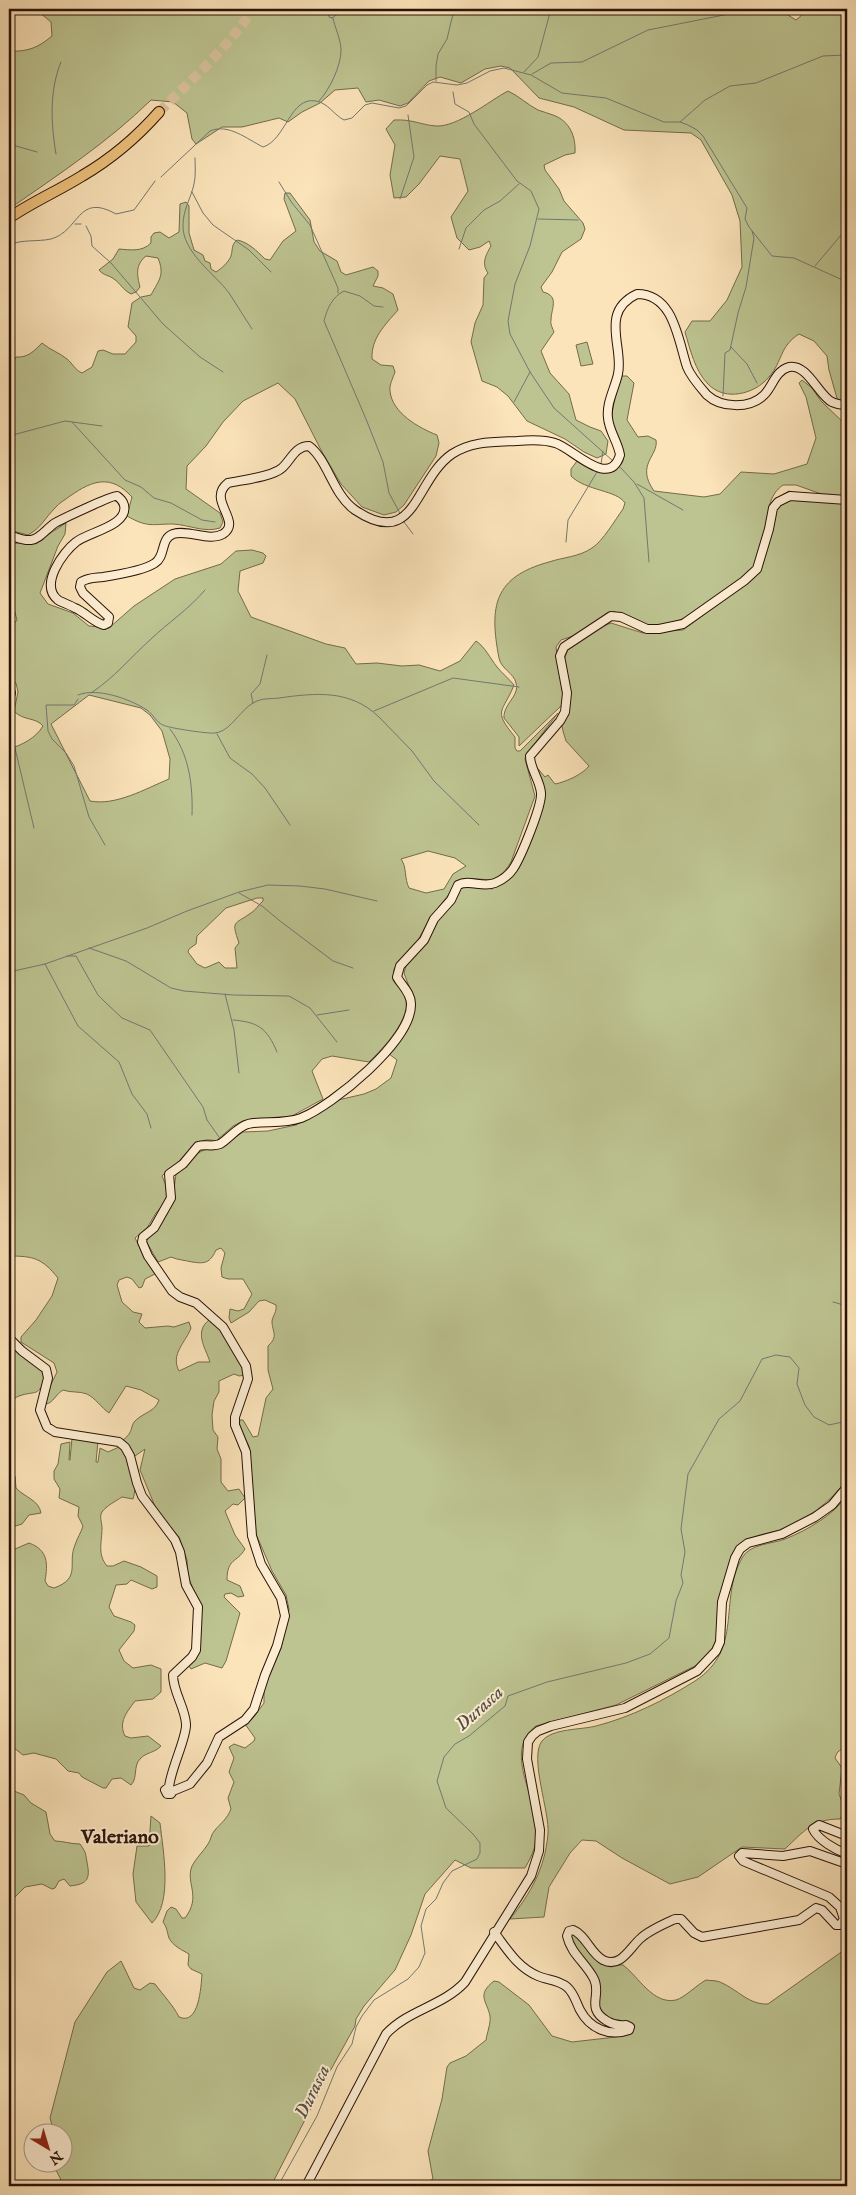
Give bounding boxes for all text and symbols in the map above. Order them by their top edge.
water label: Durasca [451,1681,509,1737]
district label: Valeriano [80,1825,159,1850]
water label: Durasca [290,2061,336,2123]
north arrow [22,2122,72,2172]
text: N [45,2146,66,2168]

